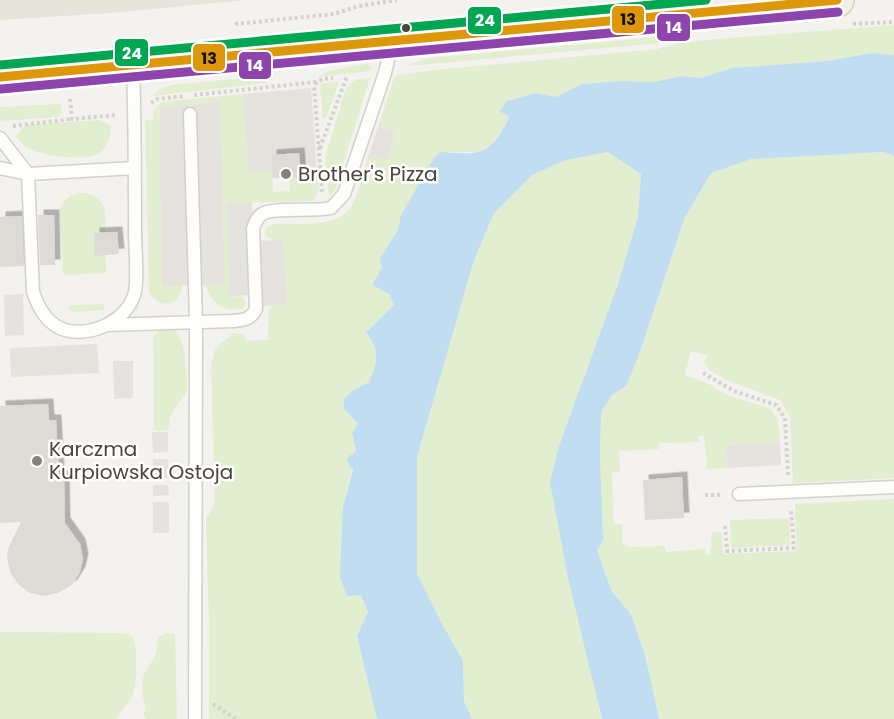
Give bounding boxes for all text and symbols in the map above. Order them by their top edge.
line badge: 13 [611,5,645,34]
line badge: 24 [467,6,502,35]
text: 13 [620,8,636,31]
text: 24 [475,9,495,32]
line badge: 14 [656,13,691,42]
text: 14 [666,16,683,39]
unlabelled marker [400,22,412,34]
line badge: 24 [114,38,149,67]
text: 24 [122,42,142,65]
line badge: 13 [192,43,226,72]
text: 13 [201,47,217,70]
line badge: 14 [238,51,272,80]
text: 14 [247,54,264,77]
place label: Brother's Pizza [298,160,438,188]
marker: Brother's Pizza [279,167,293,181]
place label: Karczma Kurpiowska Ostoja [49,435,233,486]
marker: Karczma Kurpiowska Ostoja [30,454,44,468]

